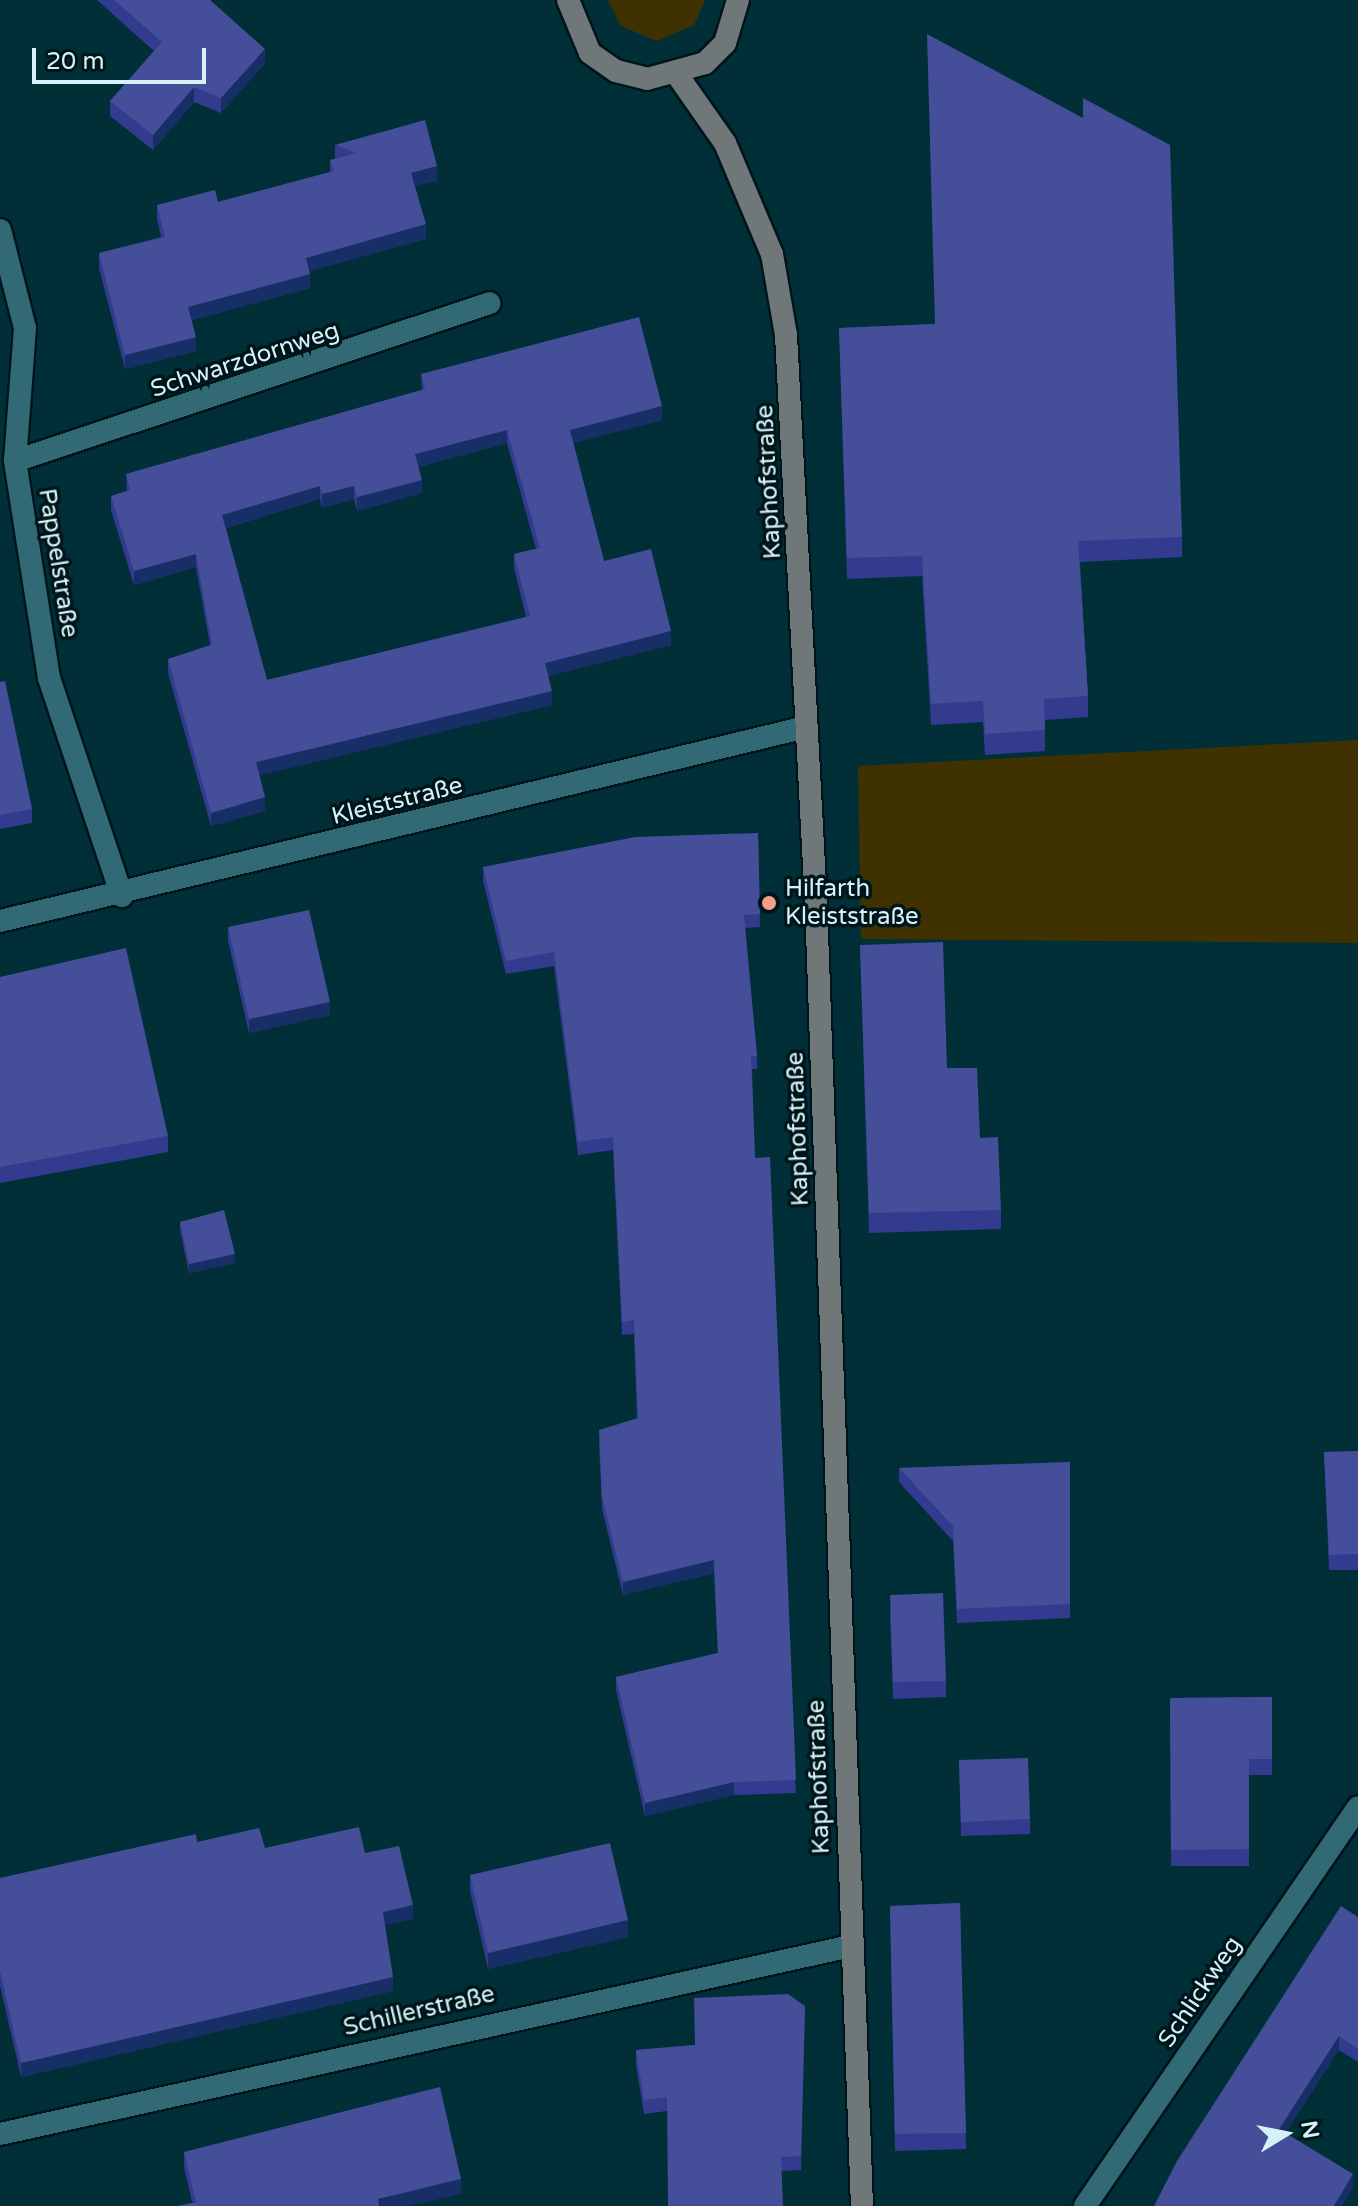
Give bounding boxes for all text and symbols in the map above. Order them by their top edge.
scale bar [36,32,210,82]
text: 20 m [46,47,104,76]
street label: Schwarzdornweg [147,316,343,404]
street label: Kaphofstraße [751,404,787,560]
street label: Pappelstraße [32,487,84,639]
street label: Kleiststraße [329,771,465,831]
place label: Hilfarth Kleiststraße [785,875,919,931]
marker: Hilfarth Kleiststraße [760,894,778,912]
street label: Kaphofstraße [781,1051,815,1207]
street label: Kaphofstraße [802,1699,836,1855]
street label: Schlickweg [1152,1931,1248,2053]
street label: Schillerstraße [341,1980,497,2042]
north arrow [1246,2094,1326,2174]
text: N [1295,2119,1324,2141]

